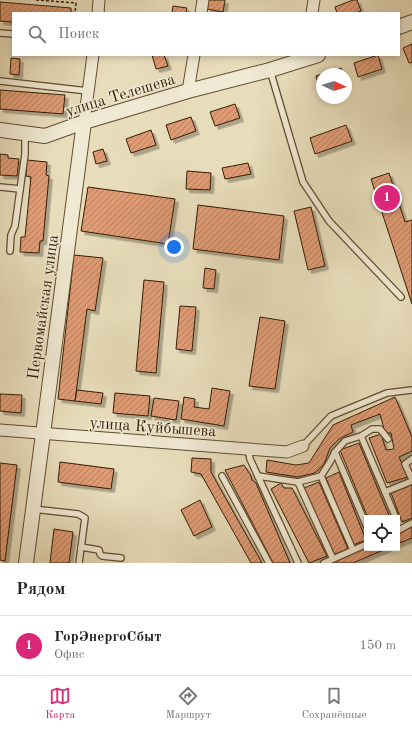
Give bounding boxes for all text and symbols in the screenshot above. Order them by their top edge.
search box [12,12,400,56]
icon: search [26,23,48,45]
text: Поиск [58,27,99,42]
north arrow [316,68,352,104]
street label: улица Телешева [64,72,177,120]
pin: 1 [374,183,400,213]
street label: Первомайская улица [26,234,62,381]
your location [164,237,184,257]
street label: улица Куйбышева [89,416,217,440]
map controls [364,515,400,551]
button: locate [364,515,400,551]
text: Рядом [16,581,65,598]
text: ГорЭнергоСбыт [54,630,162,645]
text: 1 [25,639,33,652]
text: 150 m [359,639,396,652]
text: Офис [54,648,84,661]
tab: Карта [45,685,75,723]
tab: Маршрут [166,685,211,723]
tab: Сохранённые [302,685,367,723]

